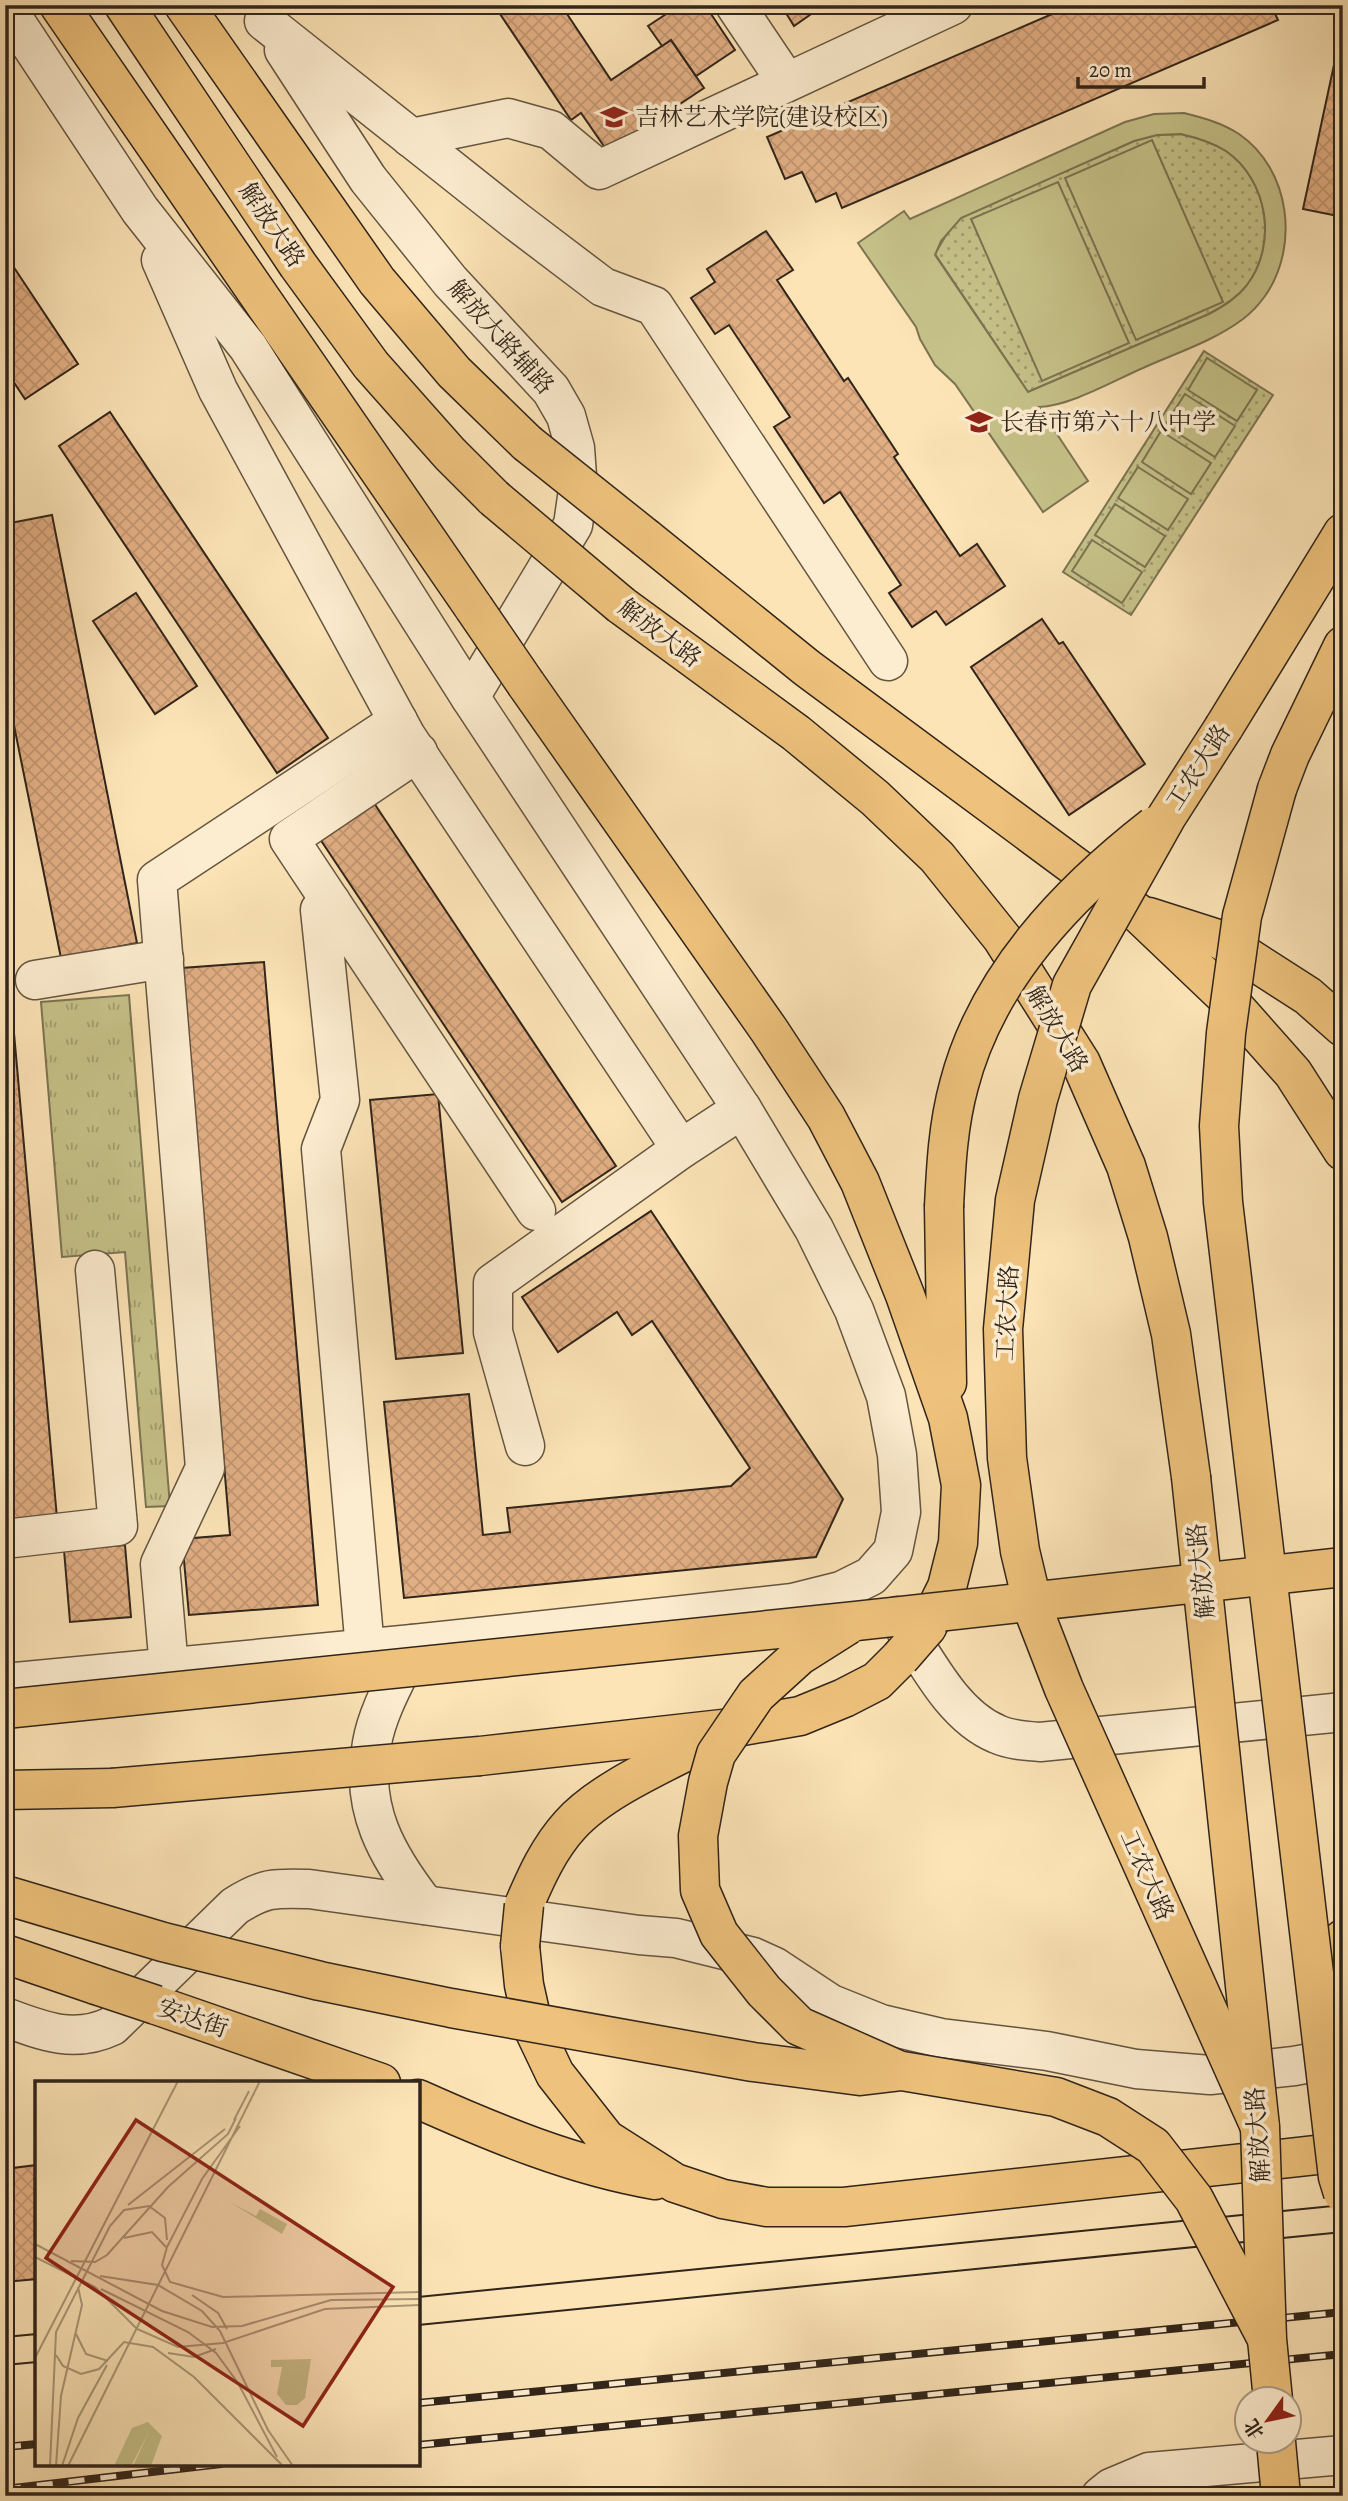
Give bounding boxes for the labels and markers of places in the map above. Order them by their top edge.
place label: 吉林艺术学院(建设校区) [635,101,888,133]
school or university icon: 吉林艺术学院(建设校区) [599,102,629,132]
place label: 长春市第六十八中学 [1000,406,1216,438]
school or university icon: 长春市第六十八中学 [964,407,994,437]

